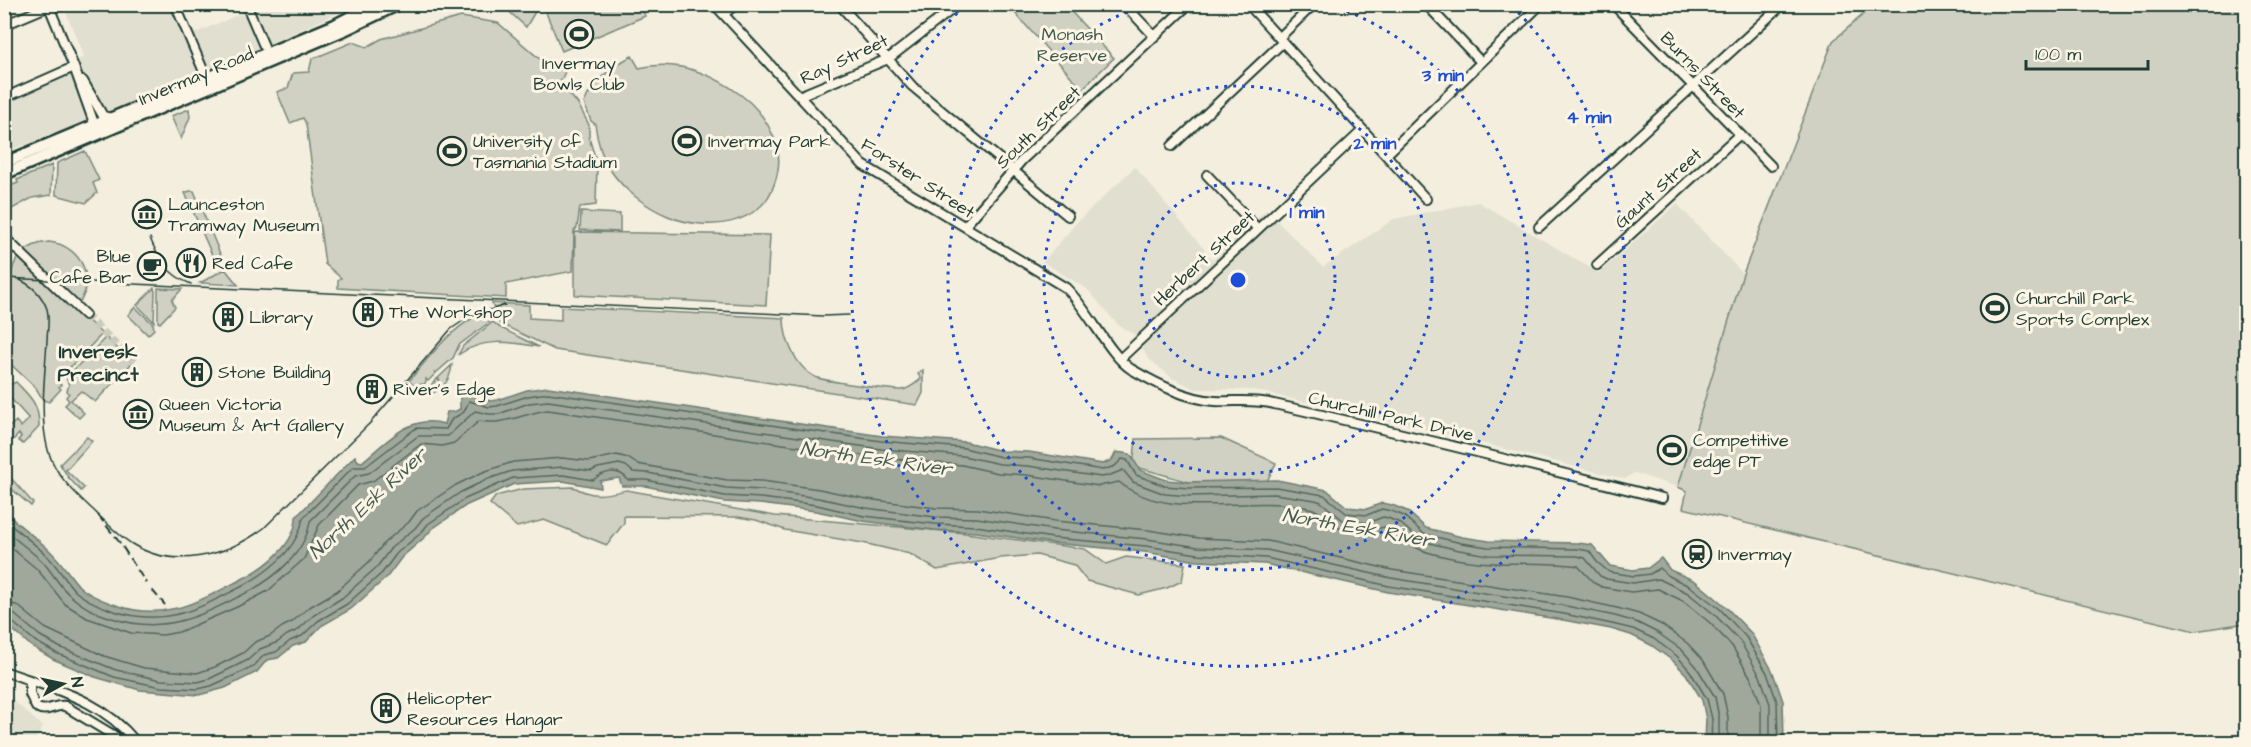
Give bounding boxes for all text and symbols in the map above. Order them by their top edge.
sports icon: Invermay Bowls Club [563,18,595,50]
park label: Monash Reserve [1037,22,1107,68]
street label: Burns Street [1655,26,1751,125]
street label: Ray Street [796,28,893,92]
scale bar [2026,33,2148,71]
street label: Invermay Road [135,41,258,113]
text: 100 m [2035,42,2081,67]
place label: Invermay Bowls Club [533,51,625,97]
text: 3 min [1421,63,1464,88]
street label: South Street [990,80,1087,174]
text: 4 min [1566,105,1612,130]
sports icon: Invermay Park [671,125,703,157]
place label: University of Tasmania Stadium [473,129,617,175]
place label: Invermay Park [708,129,831,155]
text: 2 min [1352,131,1397,156]
street label: Forster Street [856,132,980,225]
sports icon: University of Tasmania Stadium [436,135,468,167]
street label: Gaunt Street [1609,142,1708,234]
place label: Launceston Tramway Museum [168,192,319,239]
museum icon: Launceston Tramway Museum [131,198,163,230]
text: 1 min [1289,200,1325,225]
street label: Herbert Street [1148,204,1261,312]
place label: Blue Cafe Bar [50,244,131,290]
restaurant icon: Red Cafe [175,247,207,279]
cafe icon: Blue Cafe Bar [136,250,168,282]
place label: Red Cafe [212,251,294,276]
centre of rings [1228,270,1248,290]
place label: Churchill Park Sports Complex [2016,286,2150,332]
sports icon: Churchill Park Sports Complex [1979,292,2011,324]
building icon: The Workshop [352,296,384,328]
place label: The Workshop [389,300,512,325]
building icon: Library [212,301,244,333]
place label: Library [249,305,313,331]
district label: Inveresk Precinct [57,338,139,389]
building icon: Stone Building [181,356,213,388]
place label: Stone Building [218,360,331,386]
building icon: River's Edge [356,373,388,405]
place label: River's Edge [393,377,496,403]
street label: Churchill Park Drive [1306,385,1476,448]
place label: Queen Victoria Museum & Art Gallery [159,392,344,439]
museum icon: Queen Victoria Museum & Art Gallery [122,398,154,430]
place label: Competitive edge PT [1693,428,1789,475]
sports icon: Competitive edge PT [1656,434,1688,466]
water label: North Esk River [798,435,955,484]
water label: North Esk River [302,440,434,566]
water label: North Esk River [1280,501,1437,555]
station icon: Invermay [1681,538,1713,570]
place label: Invermay [1718,542,1792,568]
north arrow [33,654,93,714]
text: N [65,676,88,689]
place label: Helicopter Resources Hangar [407,686,563,733]
building icon: Helicopter Resources Hangar [370,692,402,724]

